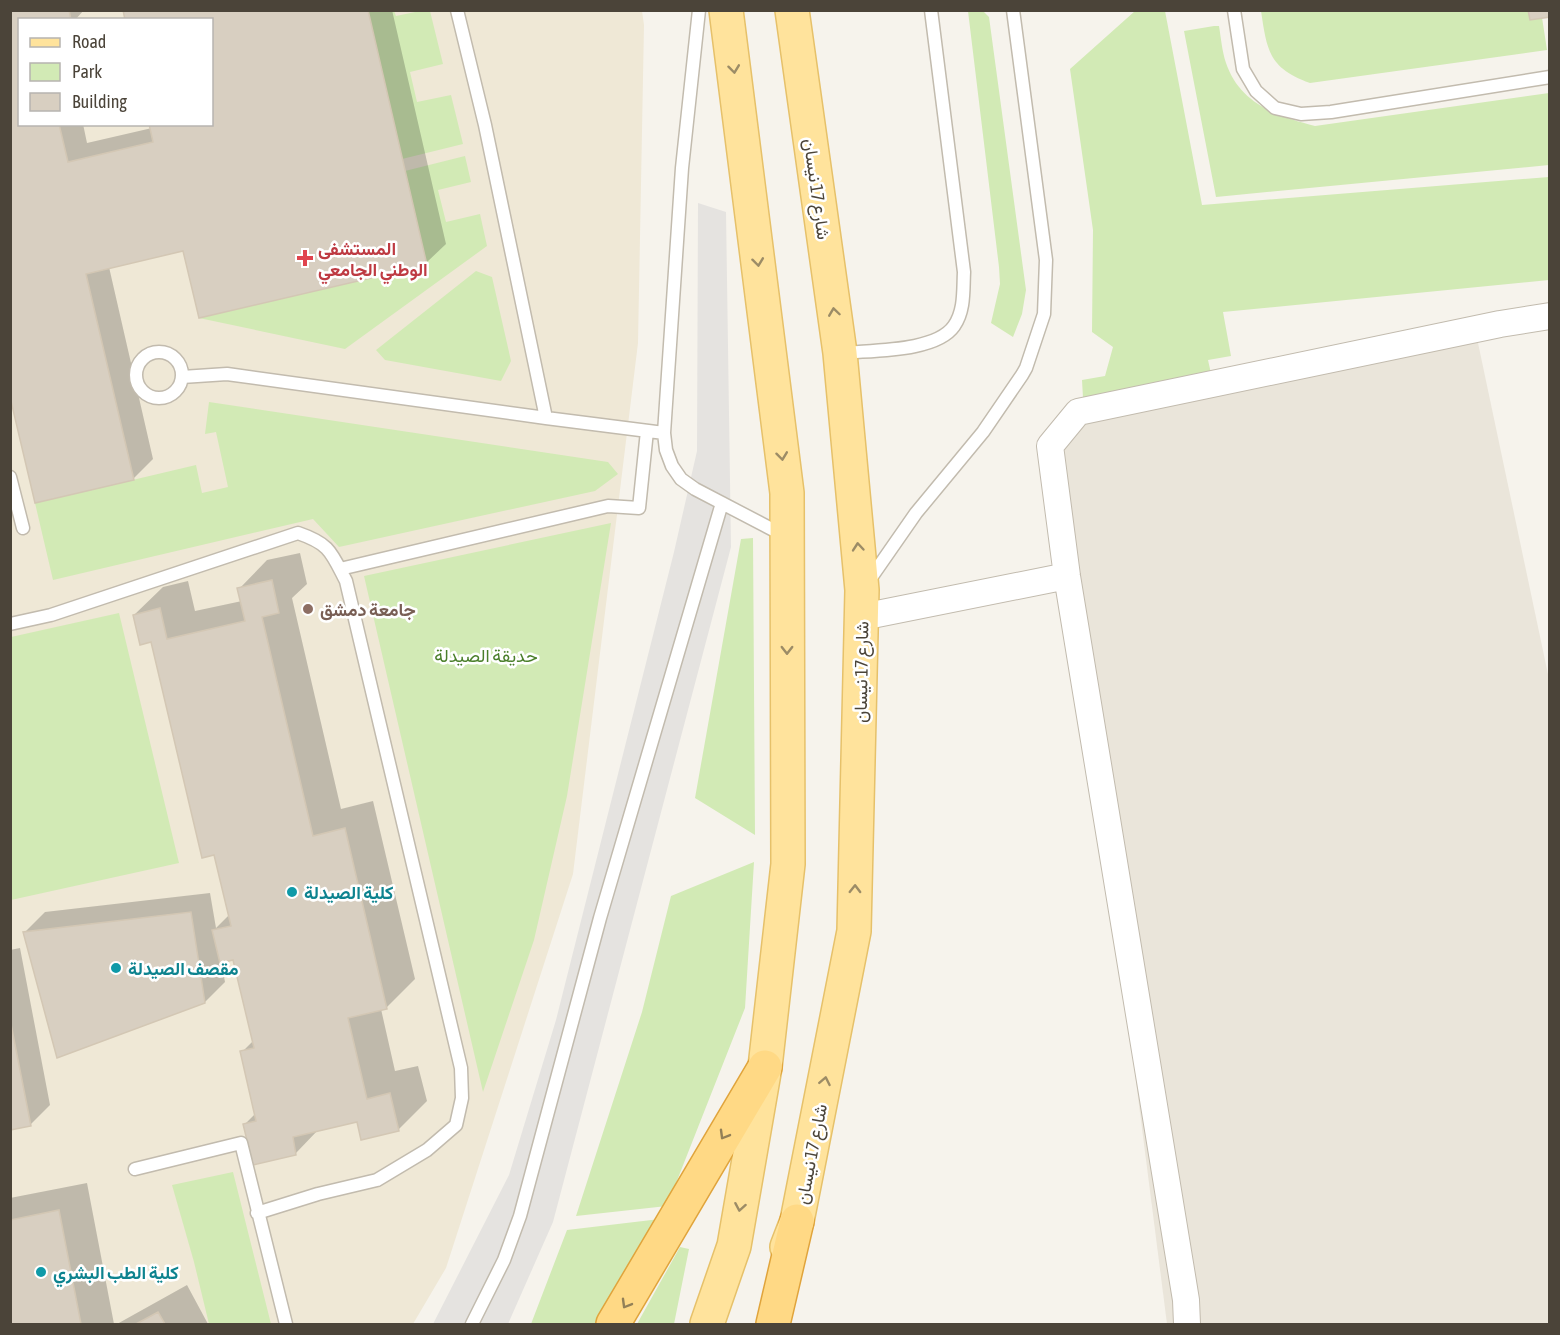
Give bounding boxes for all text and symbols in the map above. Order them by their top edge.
legend [18,18,213,126]
text: Road [72,31,106,52]
text: Park [72,61,102,82]
one-way arrow [727,64,739,73]
text: Building [72,91,127,112]
street label: شارع 17 نيسان [798,137,834,241]
place label: المستشفى الوطني الجامعي [318,238,428,285]
marker: المستشفى الوطني الجامعي [296,249,314,267]
one-way arrow [751,257,763,267]
one-way arrow [829,307,841,316]
one-way arrow [775,451,788,460]
one-way arrow [852,543,865,552]
place label: جامعة دمشق [320,599,416,621]
marker: جامعة دمشق [301,602,315,616]
street label: شارع 17 نيسان [850,621,874,723]
park label: حديقة الصيدلة [434,645,538,666]
one-way arrow [781,646,793,655]
place label: كلية الصيدلة [304,882,393,904]
marker: كلية الصيدلة [285,885,299,899]
one-way arrow [849,885,862,894]
place label: مقصف الصيدلة [128,958,239,980]
marker: مقصف الصيدلة [109,961,123,975]
one-way arrow [818,1077,831,1087]
street label: شارع 17 نيسان [791,1102,833,1206]
one-way arrow [720,1129,732,1140]
one-way arrow [734,1202,747,1212]
place label: كلية الطب البشري [53,1262,179,1288]
marker: كلية الطب البشري [34,1265,48,1279]
one-way arrow [621,1298,633,1308]

